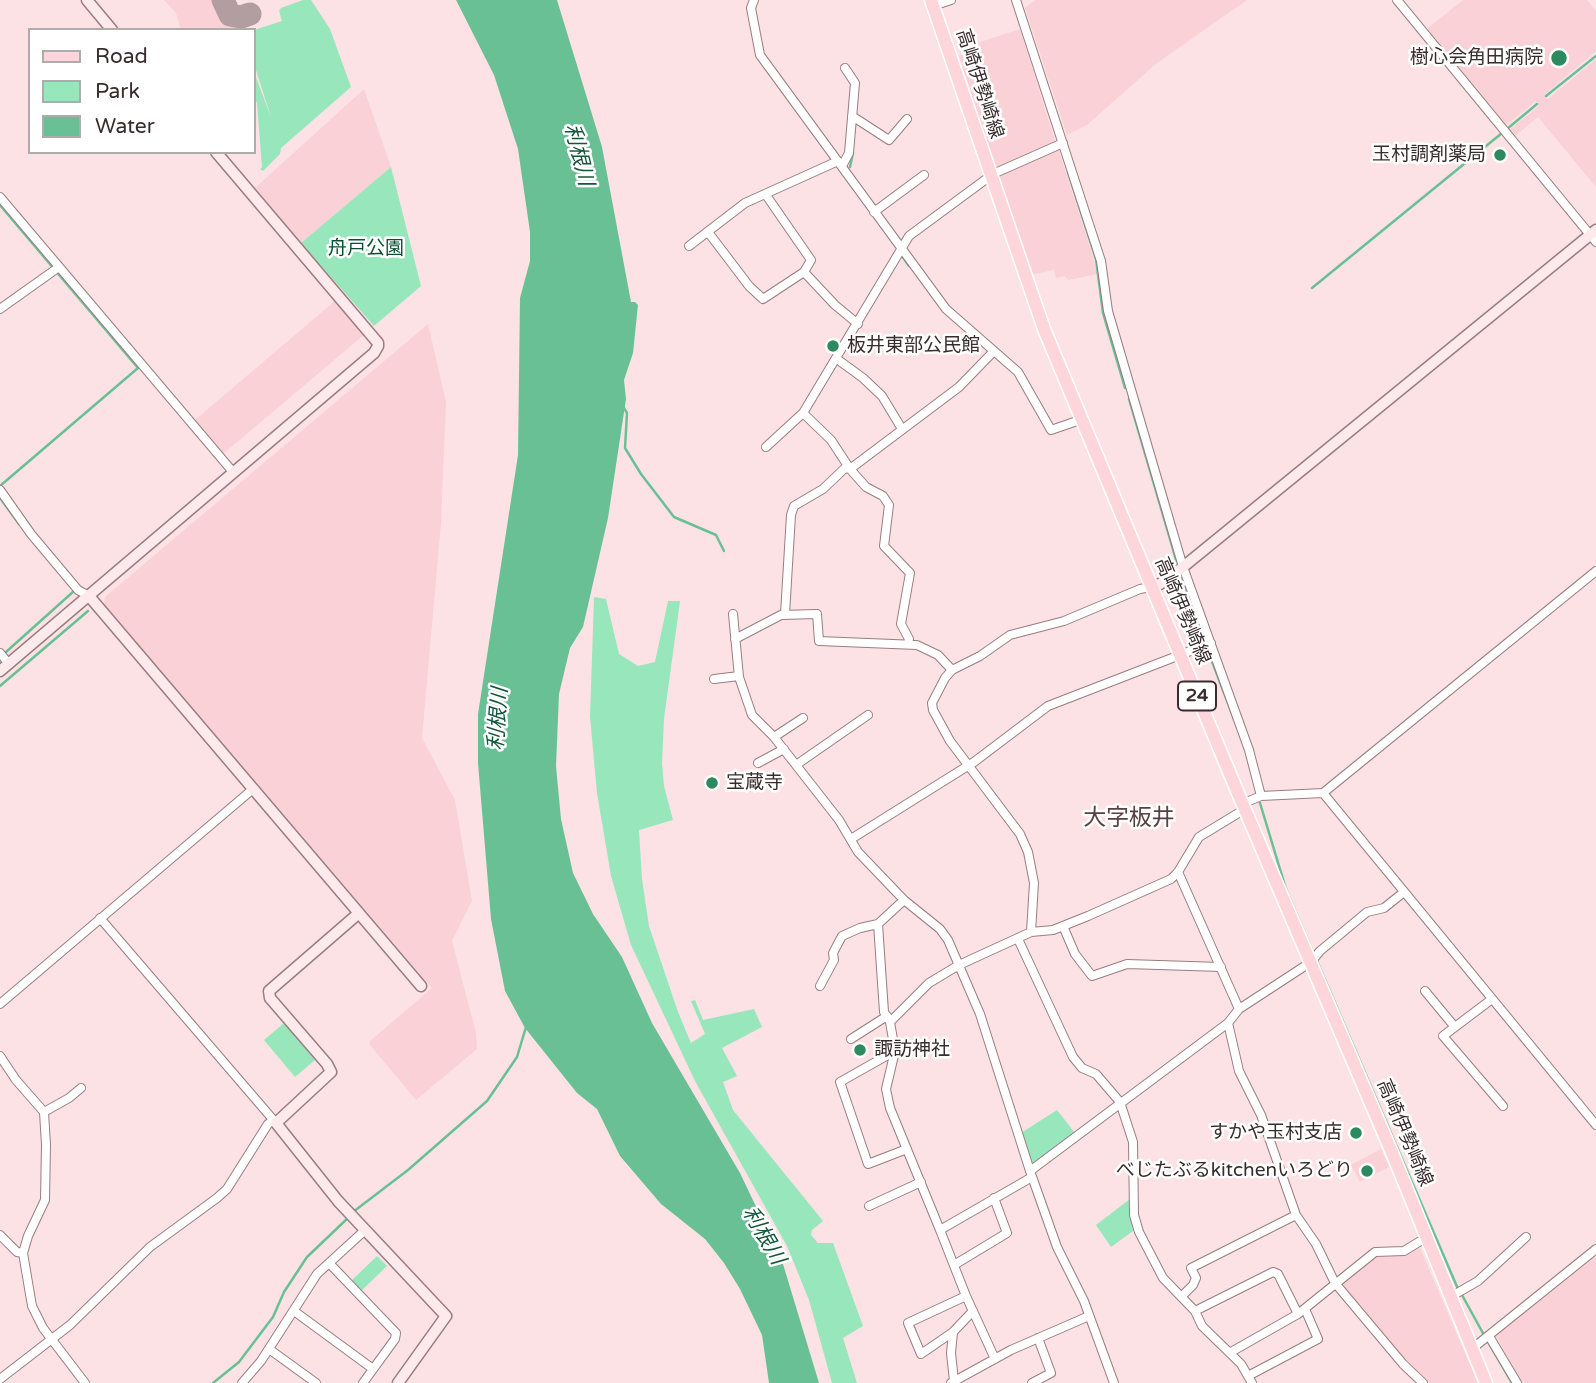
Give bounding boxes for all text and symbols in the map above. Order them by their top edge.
street label: 高崎伊勢崎線 [951,26,1007,142]
legend [28,28,256,154]
text: Road [95,44,148,69]
place label: 樹心会角田病院 [1410,47,1543,69]
marker: 樹心会角田病院 [1549,48,1569,68]
text: Park [95,79,140,104]
text: Water [95,114,155,139]
water label: 利根川 [558,121,598,189]
place label: 玉村調剤薬局 [1372,144,1486,166]
marker: 玉村調剤薬局 [1492,147,1508,163]
park label: 舟戸公園 [328,238,404,260]
place label: 板井東部公民館 [847,335,980,357]
marker: 板井東部公民館 [825,338,841,354]
street label: 高崎伊勢崎線 [1149,554,1215,668]
road number: 24 [1178,682,1216,710]
water label: 利根川 [484,687,514,751]
place label: 宝蔵寺 [726,772,783,794]
marker: 宝蔵寺 [704,775,720,791]
district label: 大字板井 [1083,805,1175,833]
place label: 諏訪神社 [874,1039,950,1061]
marker: 諏訪神社 [852,1042,868,1058]
street label: 高崎伊勢崎線 [1371,1076,1437,1190]
place label: すかや玉村支店 [1209,1122,1342,1144]
marker: すかや玉村支店 [1348,1125,1364,1141]
place label: べじたぶるkitchenいろどり [1116,1160,1353,1182]
marker: べじたぶるkitchenいろどり [1359,1163,1375,1179]
water label: 利根川 [736,1202,790,1270]

